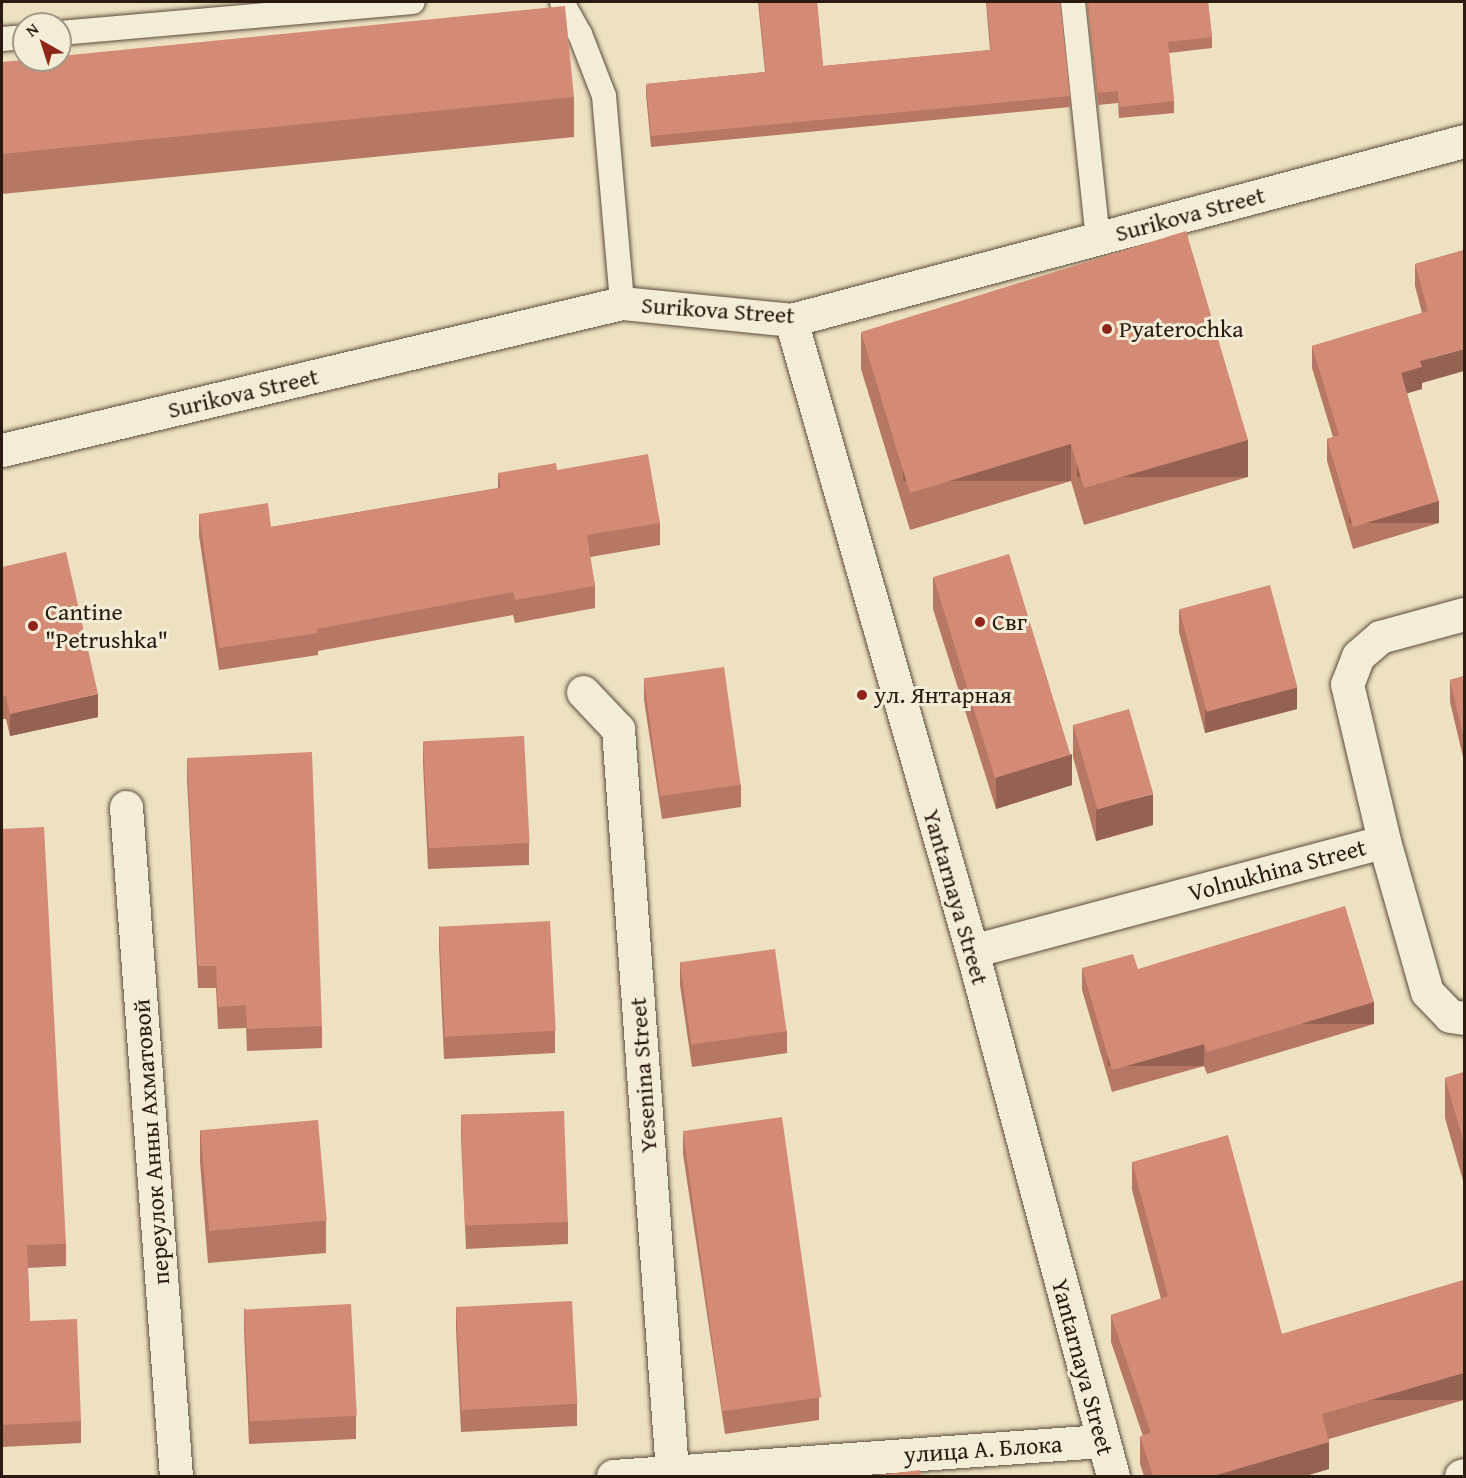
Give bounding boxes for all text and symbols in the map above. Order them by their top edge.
north arrow [12,12,72,72]
text: N [20,17,44,42]
street label: Surikova Street [1112,180,1268,248]
street label: Surikova Street [640,290,796,330]
place label: Pyaterochka [1119,315,1244,343]
marker: Pyaterochka [1100,322,1114,336]
street label: Surikova Street [165,362,321,424]
place label: Cantine "Petrushka" [45,598,168,654]
place label: Свг [992,608,1027,636]
marker: Свг [973,615,987,629]
marker: Cantine "Petrushka" [26,619,40,633]
place label: ул. Янтарная [874,681,1012,709]
marker: ул. Янтарная [855,688,869,702]
street label: Yantarnaya Street [917,806,995,988]
street label: Volnukhina Street [1185,832,1369,908]
street label: Yesenina Street [623,996,663,1154]
street label: переулок Анны Ахматовой [127,998,175,1286]
street label: Yantarnaya Street [1046,1276,1120,1458]
street label: улица А. Блока [903,1429,1063,1469]

